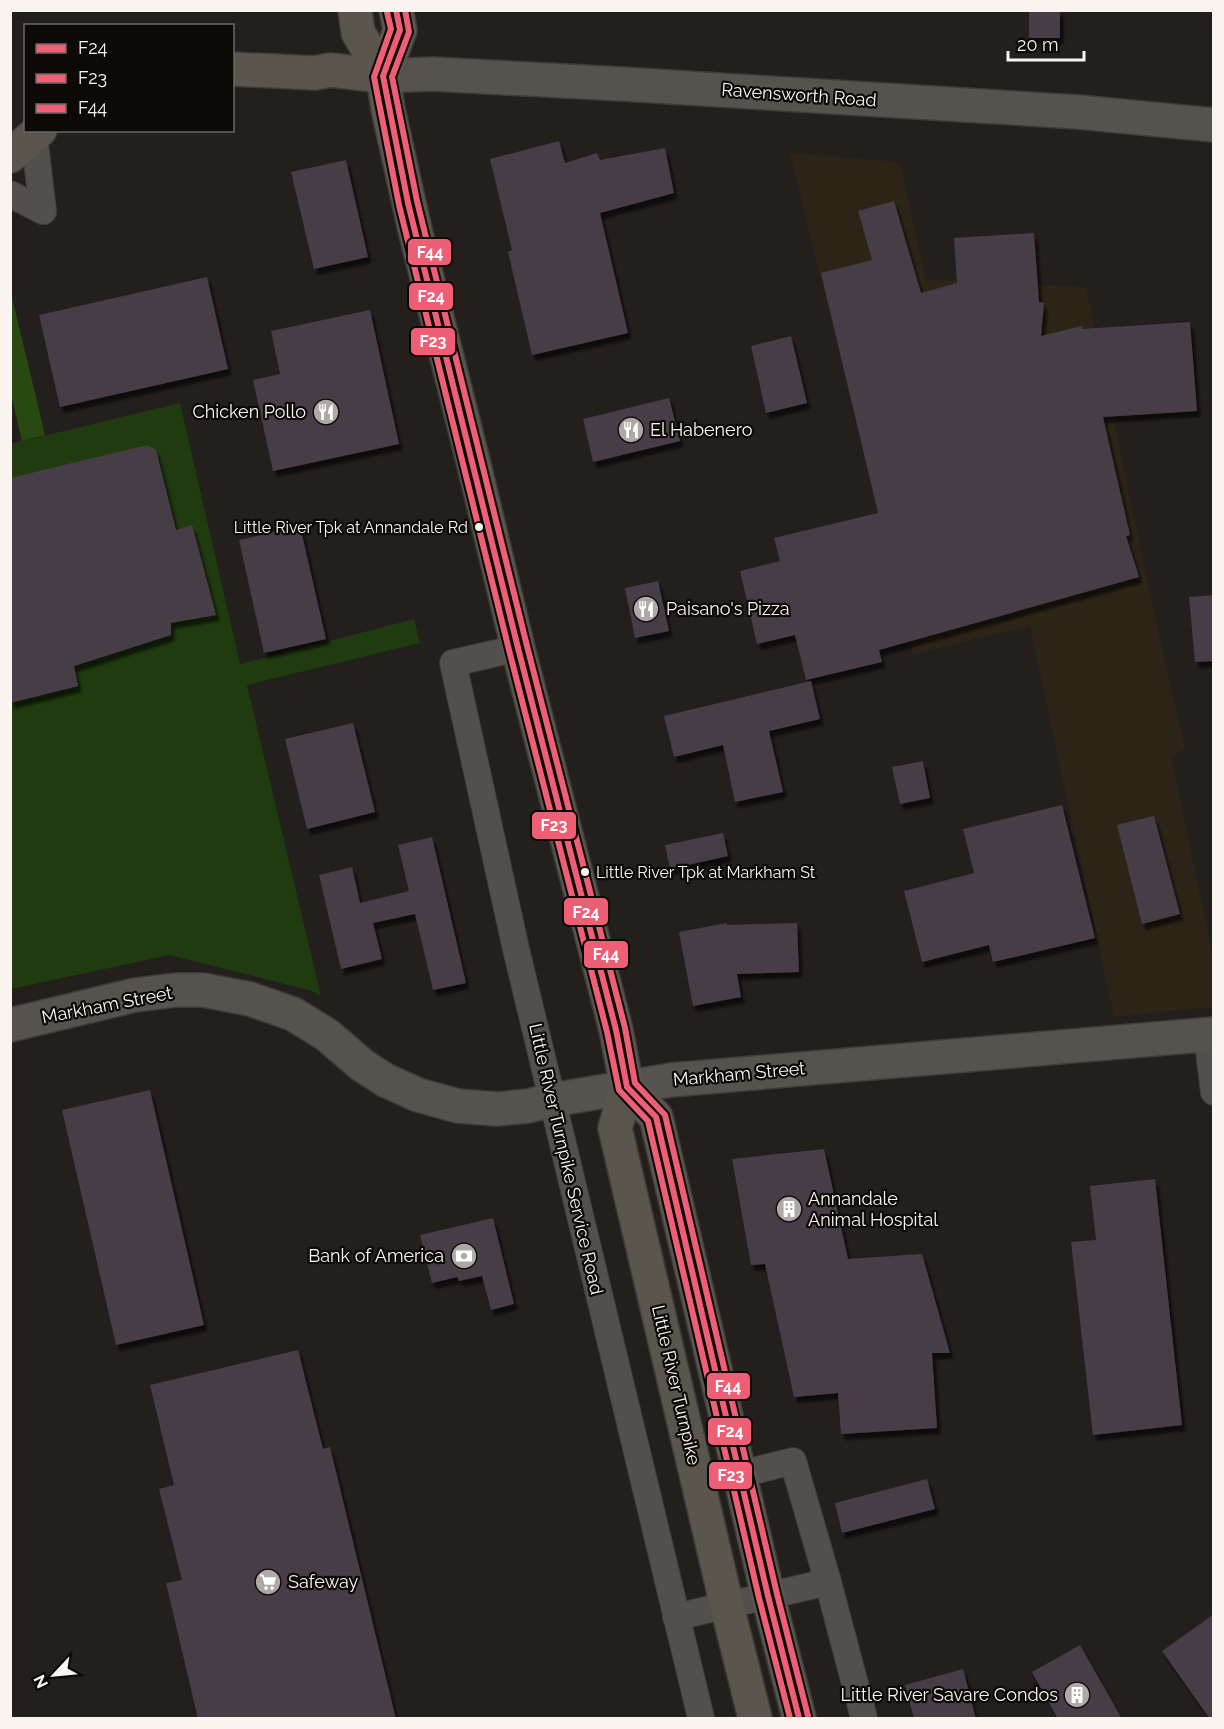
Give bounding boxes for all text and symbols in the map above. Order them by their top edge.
legend [24,24,234,132]
scale bar [1008,24,1084,62]
text: 20 m [1017,34,1059,55]
text: F24 [78,37,108,58]
text: F23 [78,67,107,88]
street label: Ravensworth Road [721,79,877,110]
text: F44 [78,97,107,118]
line badge: F44 [407,238,452,266]
text: F44 [417,243,443,262]
line badge: F24 [408,282,454,311]
text: F24 [417,287,445,306]
line badge: F23 [410,327,456,356]
text: F23 [420,332,447,351]
restaurant icon: Chicken Pollo [311,397,341,427]
place label: Chicken Pollo [192,401,306,422]
restaurant icon: El Habenero [616,415,646,445]
place label: El Habenero [650,419,753,440]
place label: Little River Tpk at Annandale Rd [234,518,468,537]
marker: Little River Tpk at Annandale Rd [473,521,485,533]
restaurant icon: Paisano's Pizza [631,594,661,624]
place label: Paisano's Pizza [666,598,790,619]
line badge: F23 [531,811,577,840]
text: F23 [541,816,568,835]
place label: Little River Tpk at Markham St [596,863,816,882]
marker: Little River Tpk at Markham St [579,866,591,878]
line badge: F24 [563,897,609,926]
text: F24 [572,903,600,922]
line badge: F44 [583,940,629,969]
text: F44 [593,945,619,964]
street label: Markham Street [40,982,174,1027]
street label: Little River Turnpike Service Road [525,1021,608,1296]
street label: Markham Street [672,1057,806,1090]
place label: Annandale Animal Hospital [808,1188,938,1230]
building icon: Annandale Animal Hospital [774,1194,804,1224]
bank icon: Bank of America [449,1241,479,1271]
place label: Bank of America [308,1245,444,1266]
street label: Little River Turnpike [648,1303,705,1467]
line badge: F44 [706,1372,751,1400]
text: F44 [715,1377,741,1396]
line badge: F24 [707,1417,752,1446]
text: F24 [716,1422,744,1441]
line badge: F23 [708,1461,753,1490]
text: F23 [718,1466,745,1485]
supermarket icon: Safeway [253,1567,283,1597]
place label: Safeway [288,1571,359,1592]
north arrow [24,1645,84,1705]
text: N [30,1672,52,1691]
building icon: Little River Savare Condos [1062,1680,1092,1710]
place label: Little River Savare Condos [841,1684,1058,1705]

